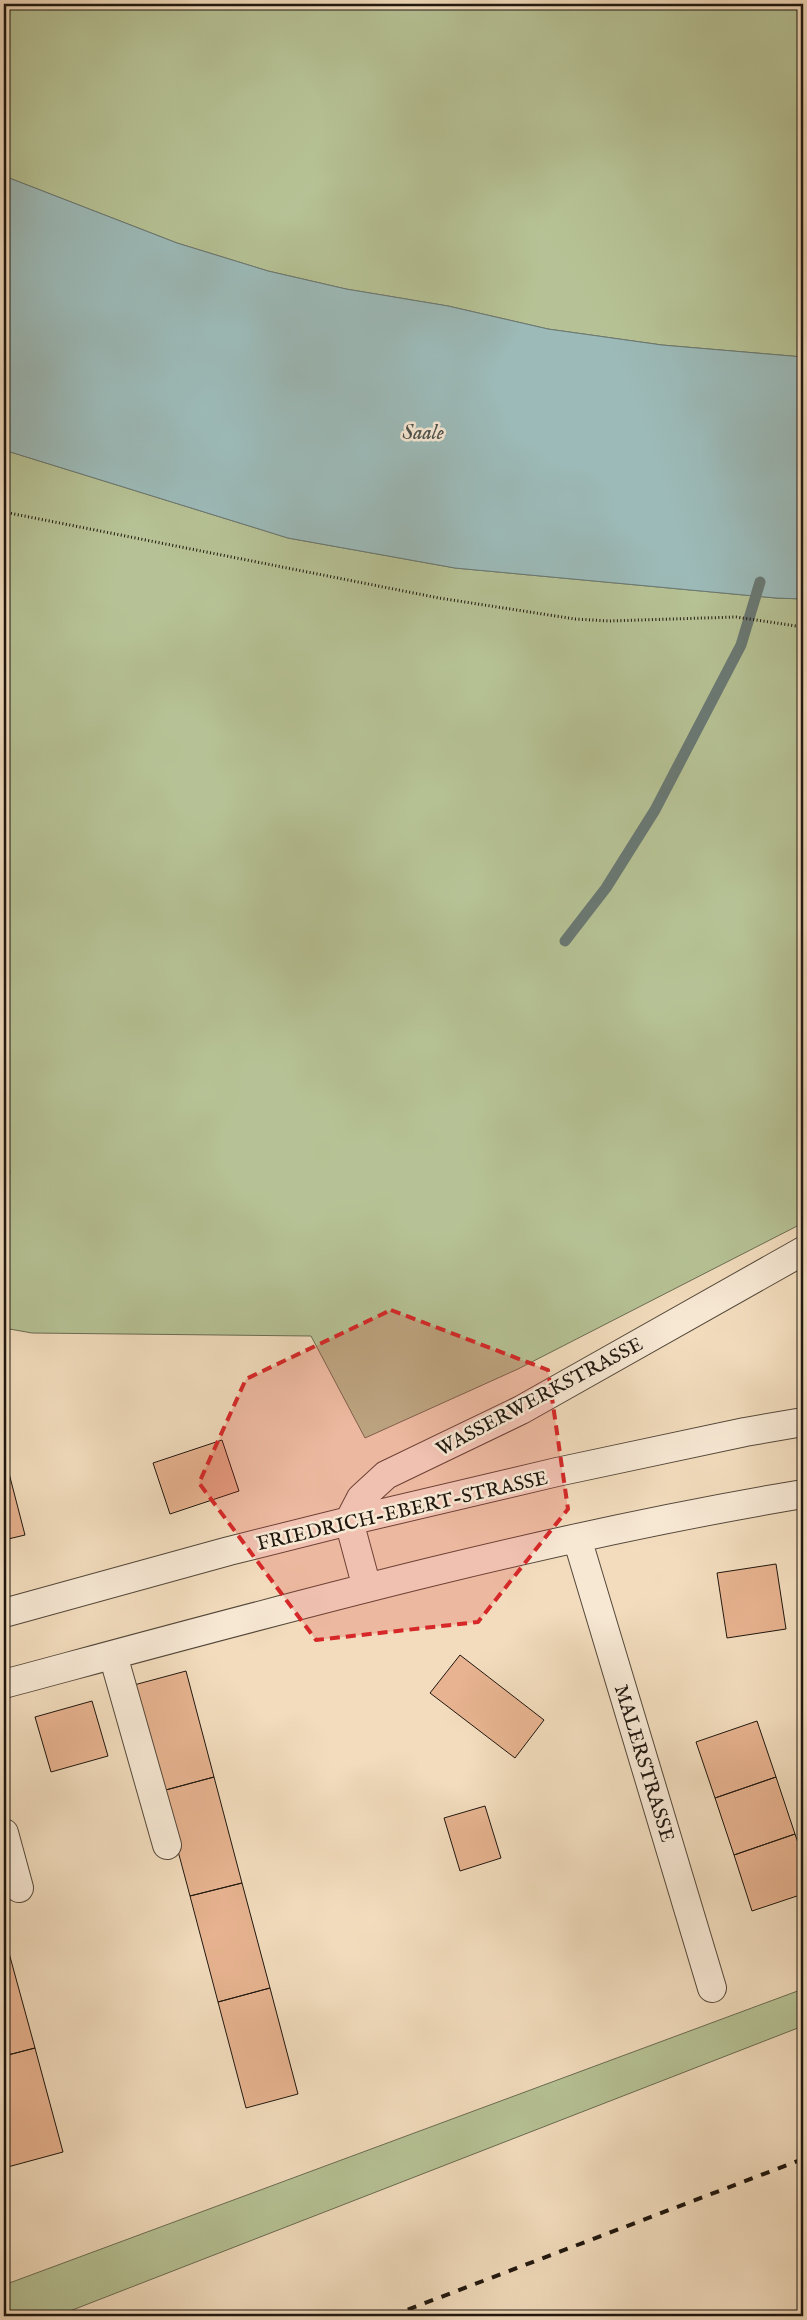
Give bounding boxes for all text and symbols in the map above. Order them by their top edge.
water label: Saale [402,420,444,447]
street label: WASSERWERKSTRASSE [432,1332,648,1463]
street label: FRIEDRICH-EBERT-STRASSE [254,1466,550,1557]
street label: MALERSTRASSE [608,1682,679,1845]

